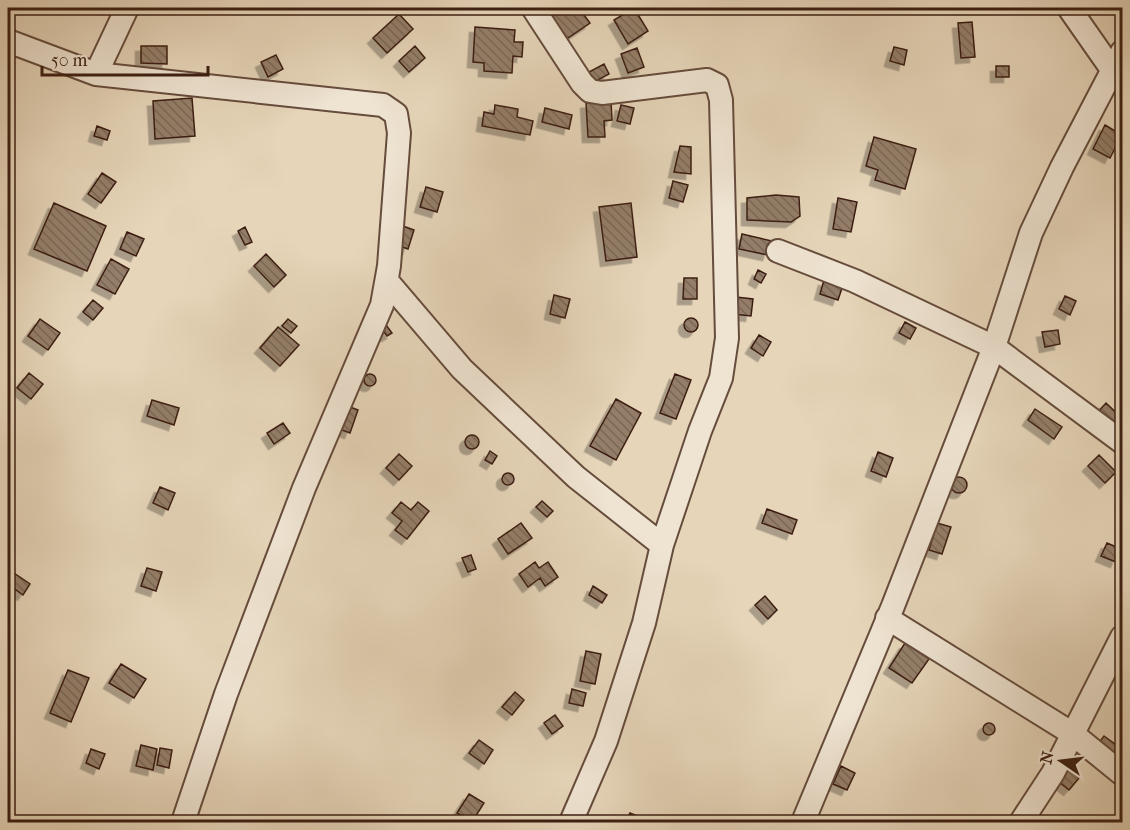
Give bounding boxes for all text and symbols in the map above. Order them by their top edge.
scale bar [42,39,208,77]
text: 50 m [51,50,88,71]
north arrow [1031,731,1091,791]
text: N [1036,748,1058,766]

